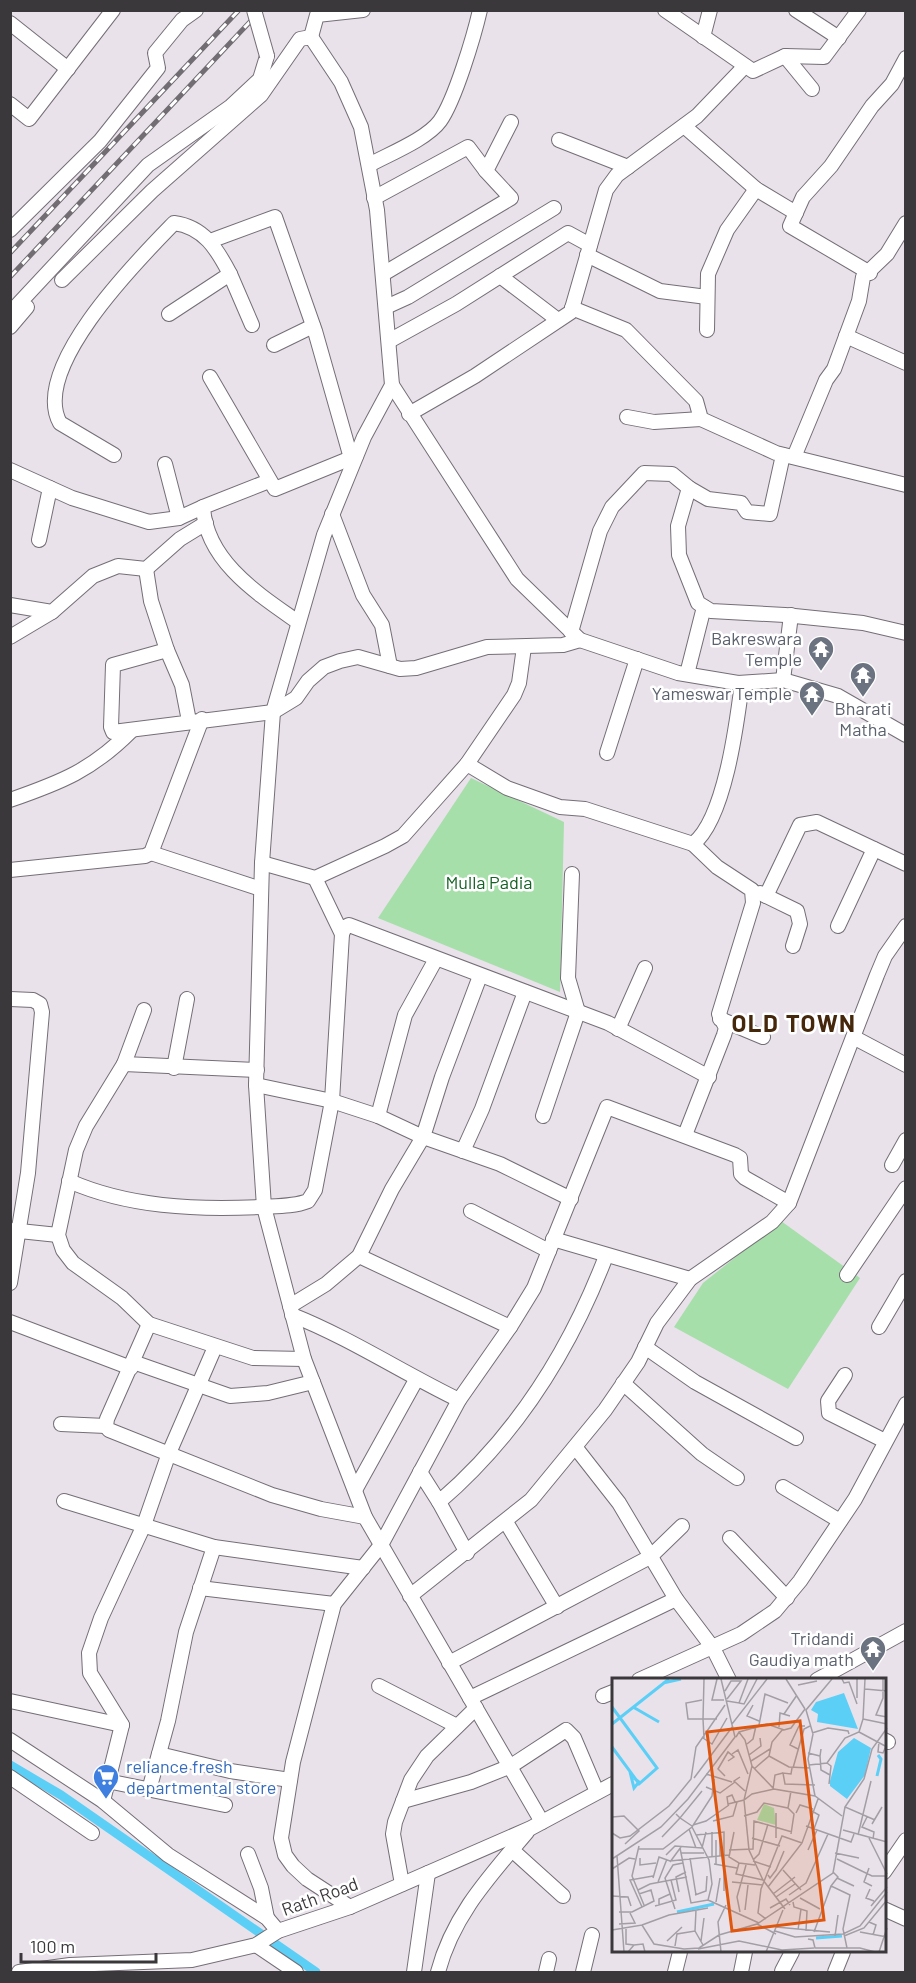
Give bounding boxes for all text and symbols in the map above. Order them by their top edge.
place label: Bakreswara Temple [711,627,802,670]
temple icon: Bakreswara Temple [806,634,836,672]
temple icon: Bharati Matha [848,660,878,698]
temple icon: Yameswar Temple [797,679,827,717]
place label: Yameswar Temple [652,682,792,704]
place label: Bharati Matha [835,697,891,740]
park label: Mulla Padia [445,871,533,893]
district label: OLD TOWN [731,1008,857,1037]
place label: Tridandi Gaudiya math [749,1627,854,1670]
temple icon: Tridandi Gaudiya math [858,1634,888,1672]
inset map [612,1678,886,1953]
place label: reliance fresh departmental store [126,1755,276,1798]
supermarket icon: reliance fresh departmental store [91,1762,121,1800]
street label: Rath Road [278,1872,361,1920]
scale bar [21,1926,156,1964]
text: 100 m [30,1935,75,1957]

